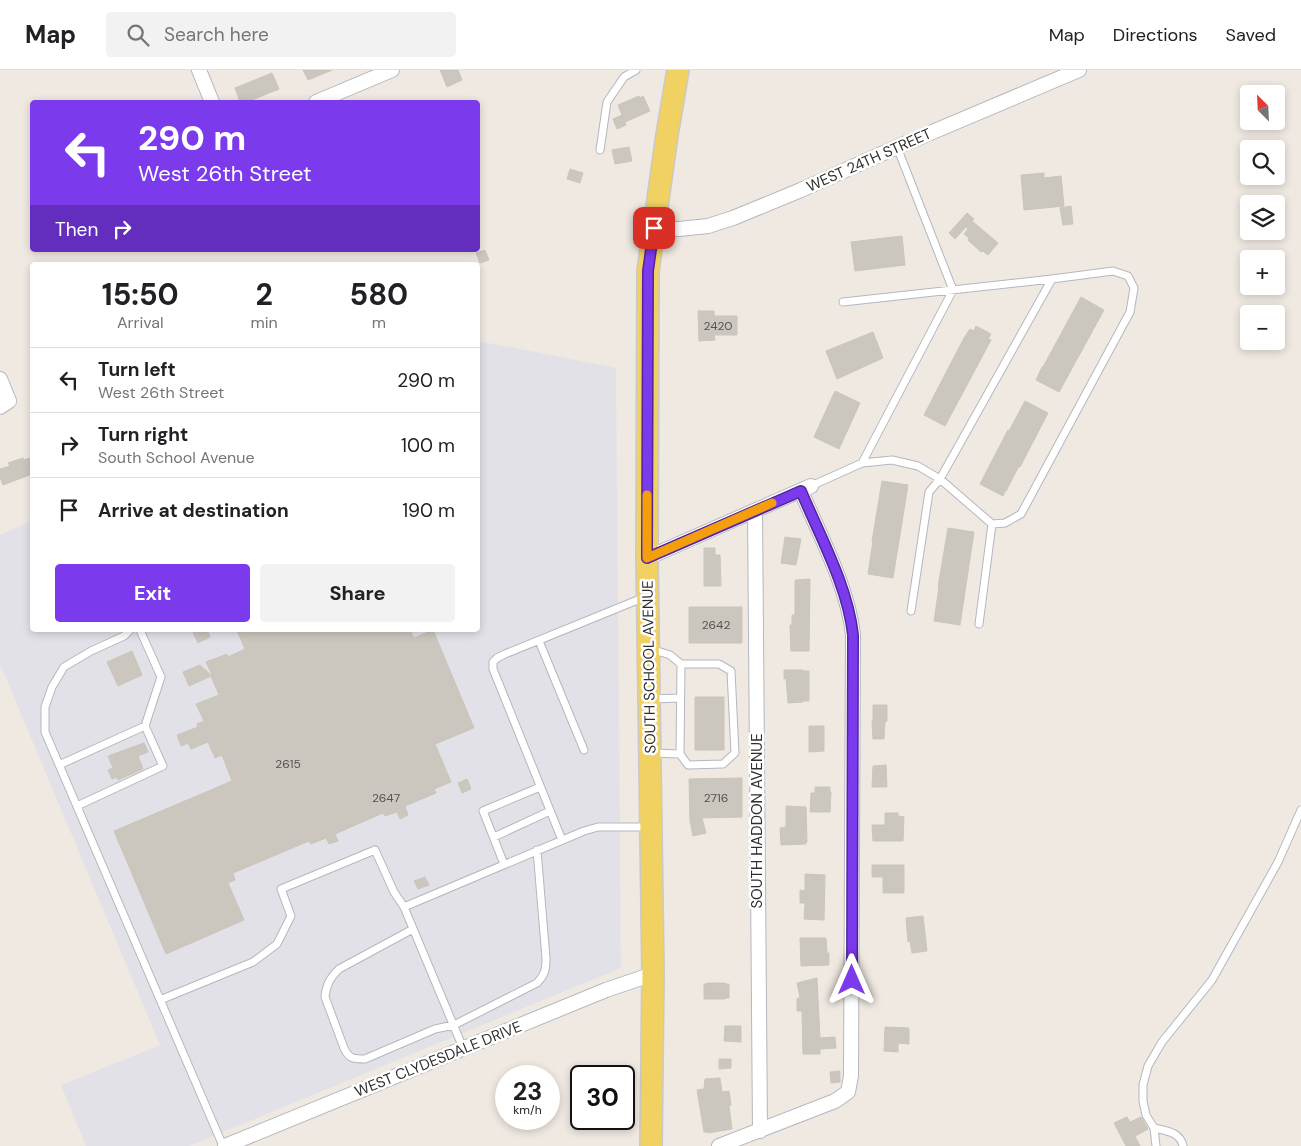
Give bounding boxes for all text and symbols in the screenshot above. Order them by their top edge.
search box [106,12,456,57]
text: Map [25,19,76,50]
icon: search [124,21,152,49]
text: Search here [164,22,269,47]
text: Map [1049,23,1085,47]
text: Directions [1113,23,1198,47]
text: Saved [1226,23,1276,47]
north arrow [1240,85,1285,130]
map controls [1240,85,1285,350]
text: 290 m [138,115,246,161]
icon: left [55,120,120,185]
street label: WEST 24TH STREET [803,124,935,196]
button: search [1240,140,1285,185]
text: West 26th Street [138,159,312,188]
button: layers [1240,195,1285,240]
pin [633,207,675,249]
icon: arrive [640,214,668,242]
icon: right [108,215,136,243]
text: Then [55,217,98,242]
button: + [1240,250,1285,295]
text: 15:50 [102,275,179,314]
text: 2 [255,275,273,314]
text: 580 [349,275,408,314]
button: − [1240,305,1285,350]
text: Arrival [117,312,164,333]
text: min [250,312,278,333]
text: m [372,312,386,333]
house number: 2420 [704,318,733,334]
text: Turn left [98,357,176,382]
icon: left [55,366,83,394]
text: 290 m [397,368,455,393]
text: West 26th Street [98,382,224,403]
text: Turn right [98,422,188,447]
icon: right [55,431,83,459]
text: 100 m [401,433,455,458]
text: South School Avenue [98,447,254,468]
icon: arrive [55,496,83,524]
text: Arrive at destination [98,498,289,523]
text: 190 m [402,498,455,523]
button: Exit [55,564,250,622]
button: Share [260,564,455,622]
street label: SOUTH SCHOOL AVENUE [637,580,661,754]
house number: 2642 [702,617,730,633]
street label: SOUTH HADDON AVENUE [747,733,767,909]
house number: 2615 [275,756,301,772]
house number: 2647 [372,790,400,806]
house number: 2716 [704,790,728,806]
position arrow [825,953,877,1005]
street label: WEST CLYDESDALE DRIVE [352,1016,524,1102]
speed limit sign: 30 [570,1065,635,1130]
text: 23 [513,1075,542,1108]
text: km/h [513,1102,542,1118]

